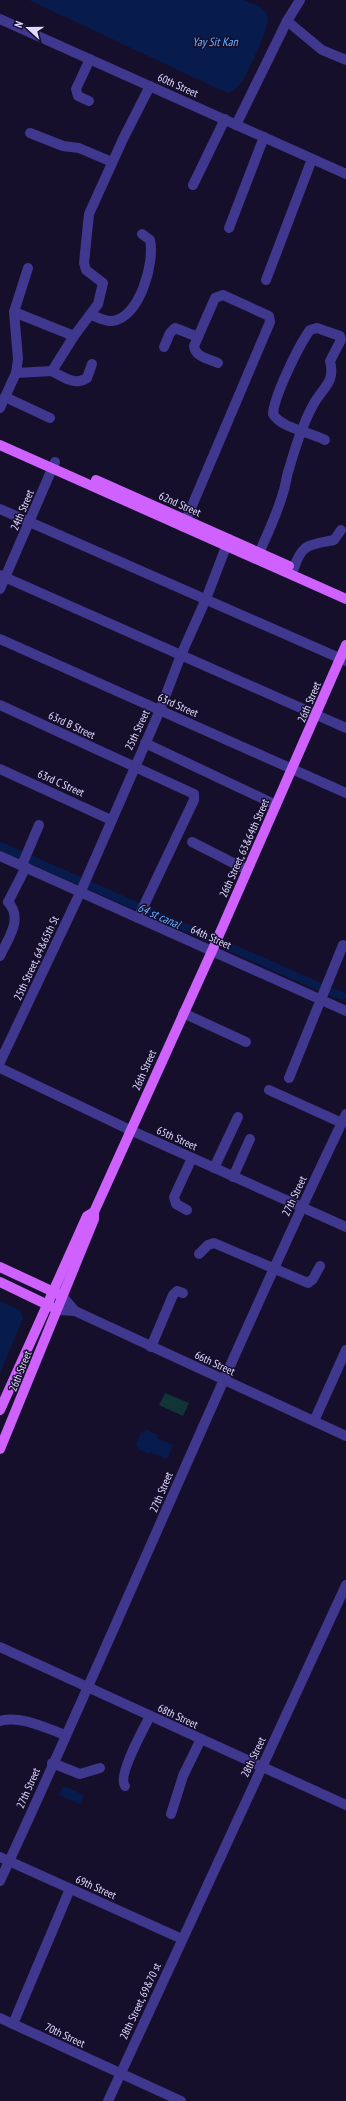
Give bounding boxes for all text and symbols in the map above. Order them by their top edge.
north arrow [8,8,48,48]
text: N [11,19,26,30]
water label: Yay Sit Kan [192,34,239,49]
street label: 60th Street [156,70,200,100]
street label: 24th Street [7,488,37,532]
street label: 62nd Street [157,489,203,519]
street label: 26th Street [294,680,324,724]
street label: 63rd Street [156,690,200,720]
street label: 63rd B Street [46,708,98,742]
street label: 25th Street [122,708,152,752]
street label: 63rd C Street [35,766,87,800]
street label: 26th Street, 63&64th Street [216,796,272,900]
water label: 64 st canal [136,900,184,932]
street label: 25th Street, 64&65th St [10,914,62,1002]
street label: 64th Street [189,922,233,952]
street label: 26th Street [129,1048,159,1092]
street label: 65th Street [155,1123,199,1153]
street label: 27th Street [279,1174,309,1218]
street label: 66th Street [193,1348,237,1378]
street label: 26th Street [5,1349,35,1393]
street label: 27th Street [146,1470,176,1514]
street label: 68th Street [156,1701,200,1731]
street label: 28th Street [238,1735,268,1779]
street label: 27th Street [13,1766,43,1810]
street label: 69th Street [74,1872,118,1902]
street label: 28th Street, 69&70 st [116,1961,164,2041]
street label: 70th Street [43,2020,87,2050]

